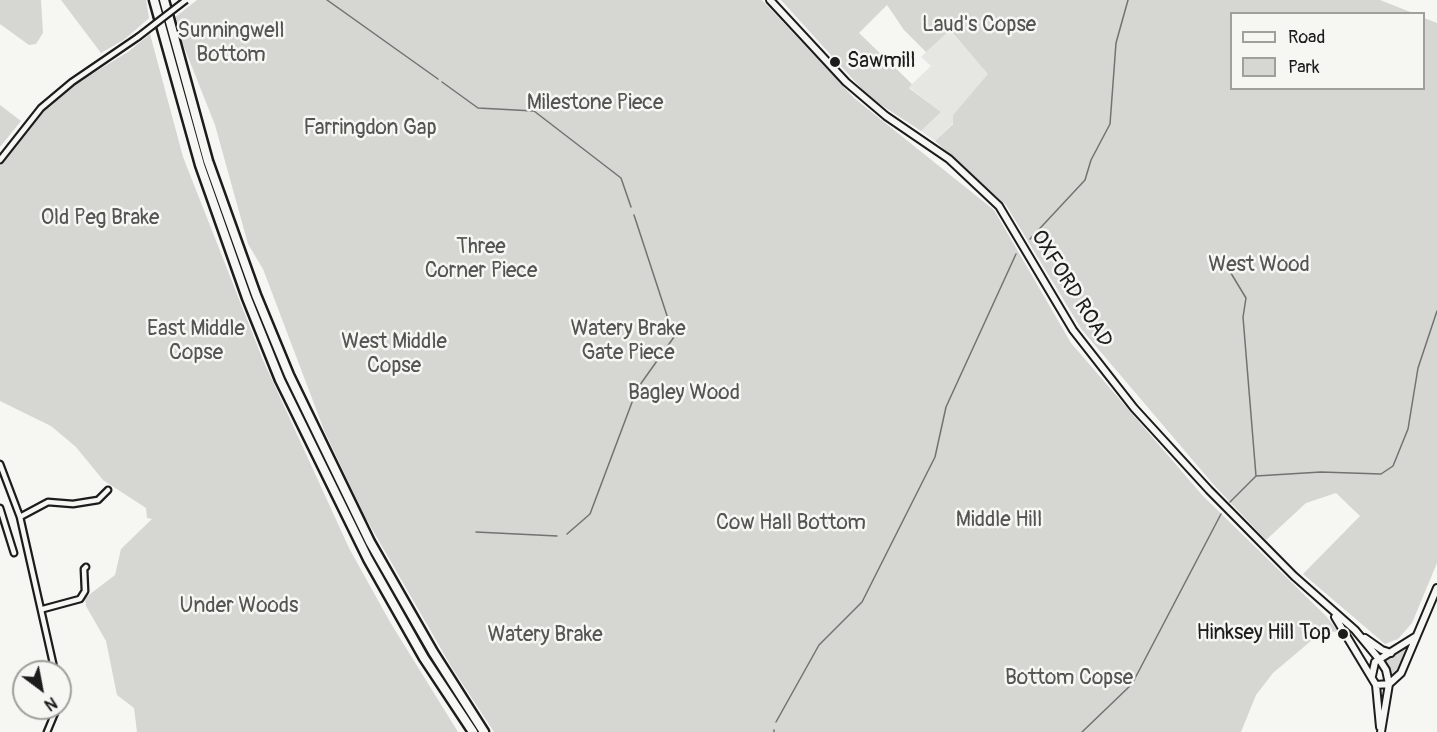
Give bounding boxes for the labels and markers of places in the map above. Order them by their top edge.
place label: Sawmill [847,49,916,75]
marker: Sawmill [828,55,842,69]
place label: Hinksey Hill Top [1197,621,1331,647]
marker: Hinksey Hill Top [1336,627,1350,641]

